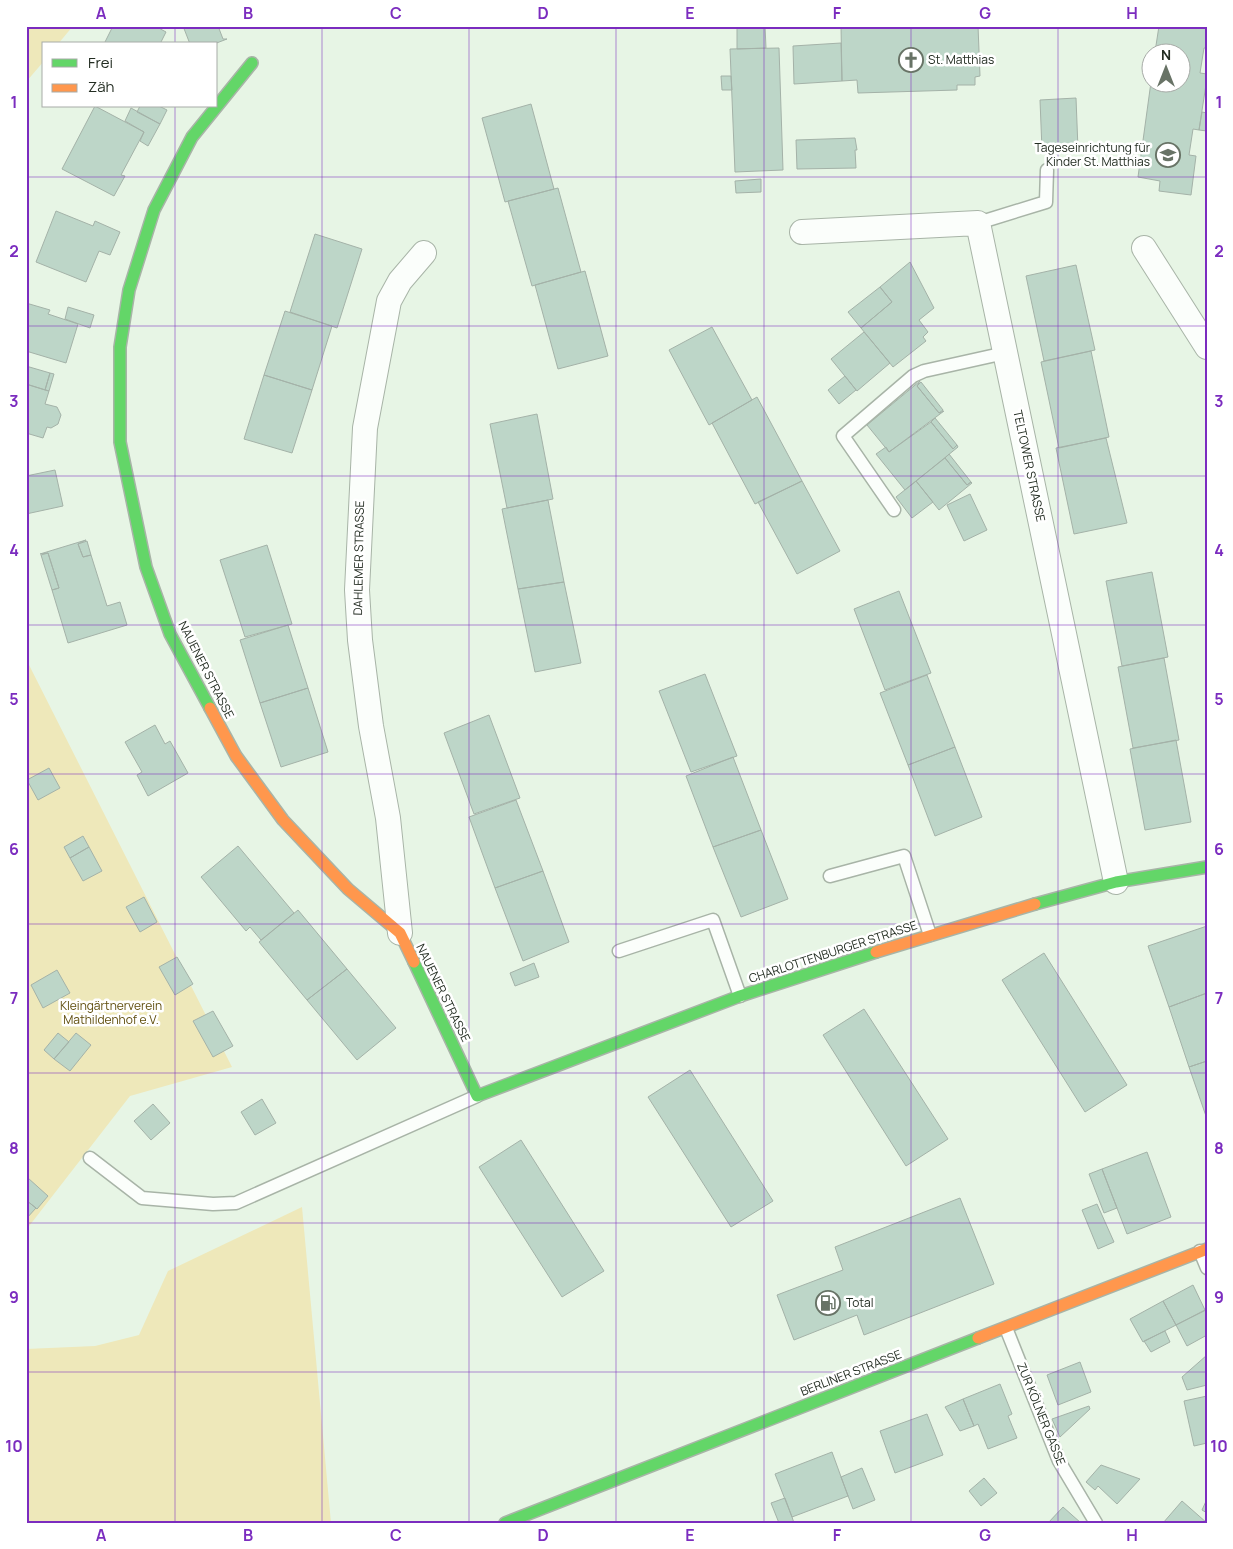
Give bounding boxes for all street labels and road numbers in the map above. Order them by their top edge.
street label: TELTOWER STRASSE [1009,408,1050,523]
street label: DAHLEMER STRASSE [349,500,368,616]
street label: NAUENER STRASSE [175,618,238,722]
street label: CHARLOTTENBURGER STRASSE [746,916,919,987]
street label: NAUENER STRASSE [412,941,475,1045]
street label: BERLINER STRASSE [798,1345,904,1400]
street label: ZUR KÖLNER GASSE [1013,1360,1070,1468]

